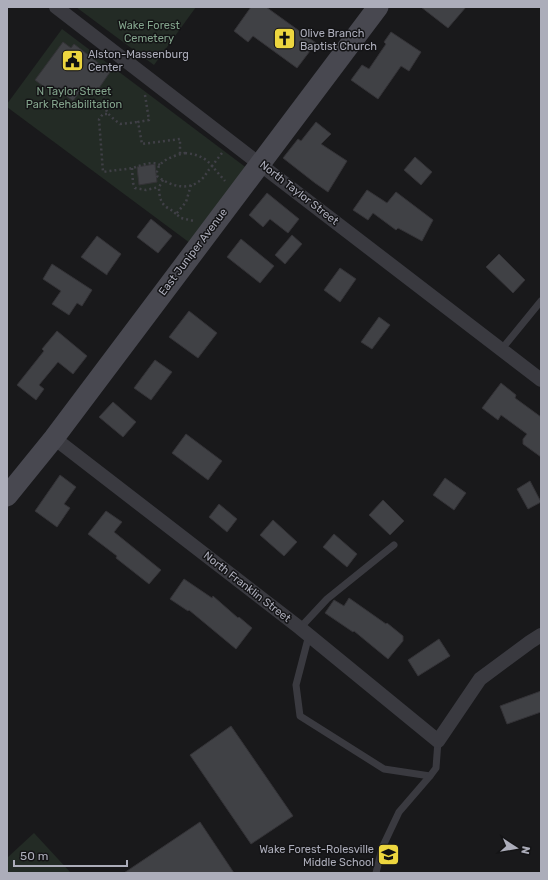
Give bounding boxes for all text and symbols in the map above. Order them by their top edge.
park label: Wake Forest Cemetery [118,19,181,45]
church icon: Olive Branch Baptist Church [271,26,297,52]
place label: Olive Branch Baptist Church [300,27,377,53]
public building icon: Alston-Massenburg Center [59,47,85,73]
place label: Alston-Massenburg Center [88,48,189,74]
park label: N Taylor Street Park Rehabilitation [26,85,122,111]
street label: North Taylor Street [257,158,342,228]
street label: East Juniper Avenue [156,206,230,298]
street label: North Franklin Street [201,549,294,626]
north arrow [496,828,536,868]
scale bar [14,842,127,868]
school or university icon: Wake Forest-Rolesville Middle School [376,842,402,868]
place label: Wake Forest-Rolesville Middle School [259,843,374,869]
text: N [518,845,532,855]
text: 50 m [20,849,48,863]

